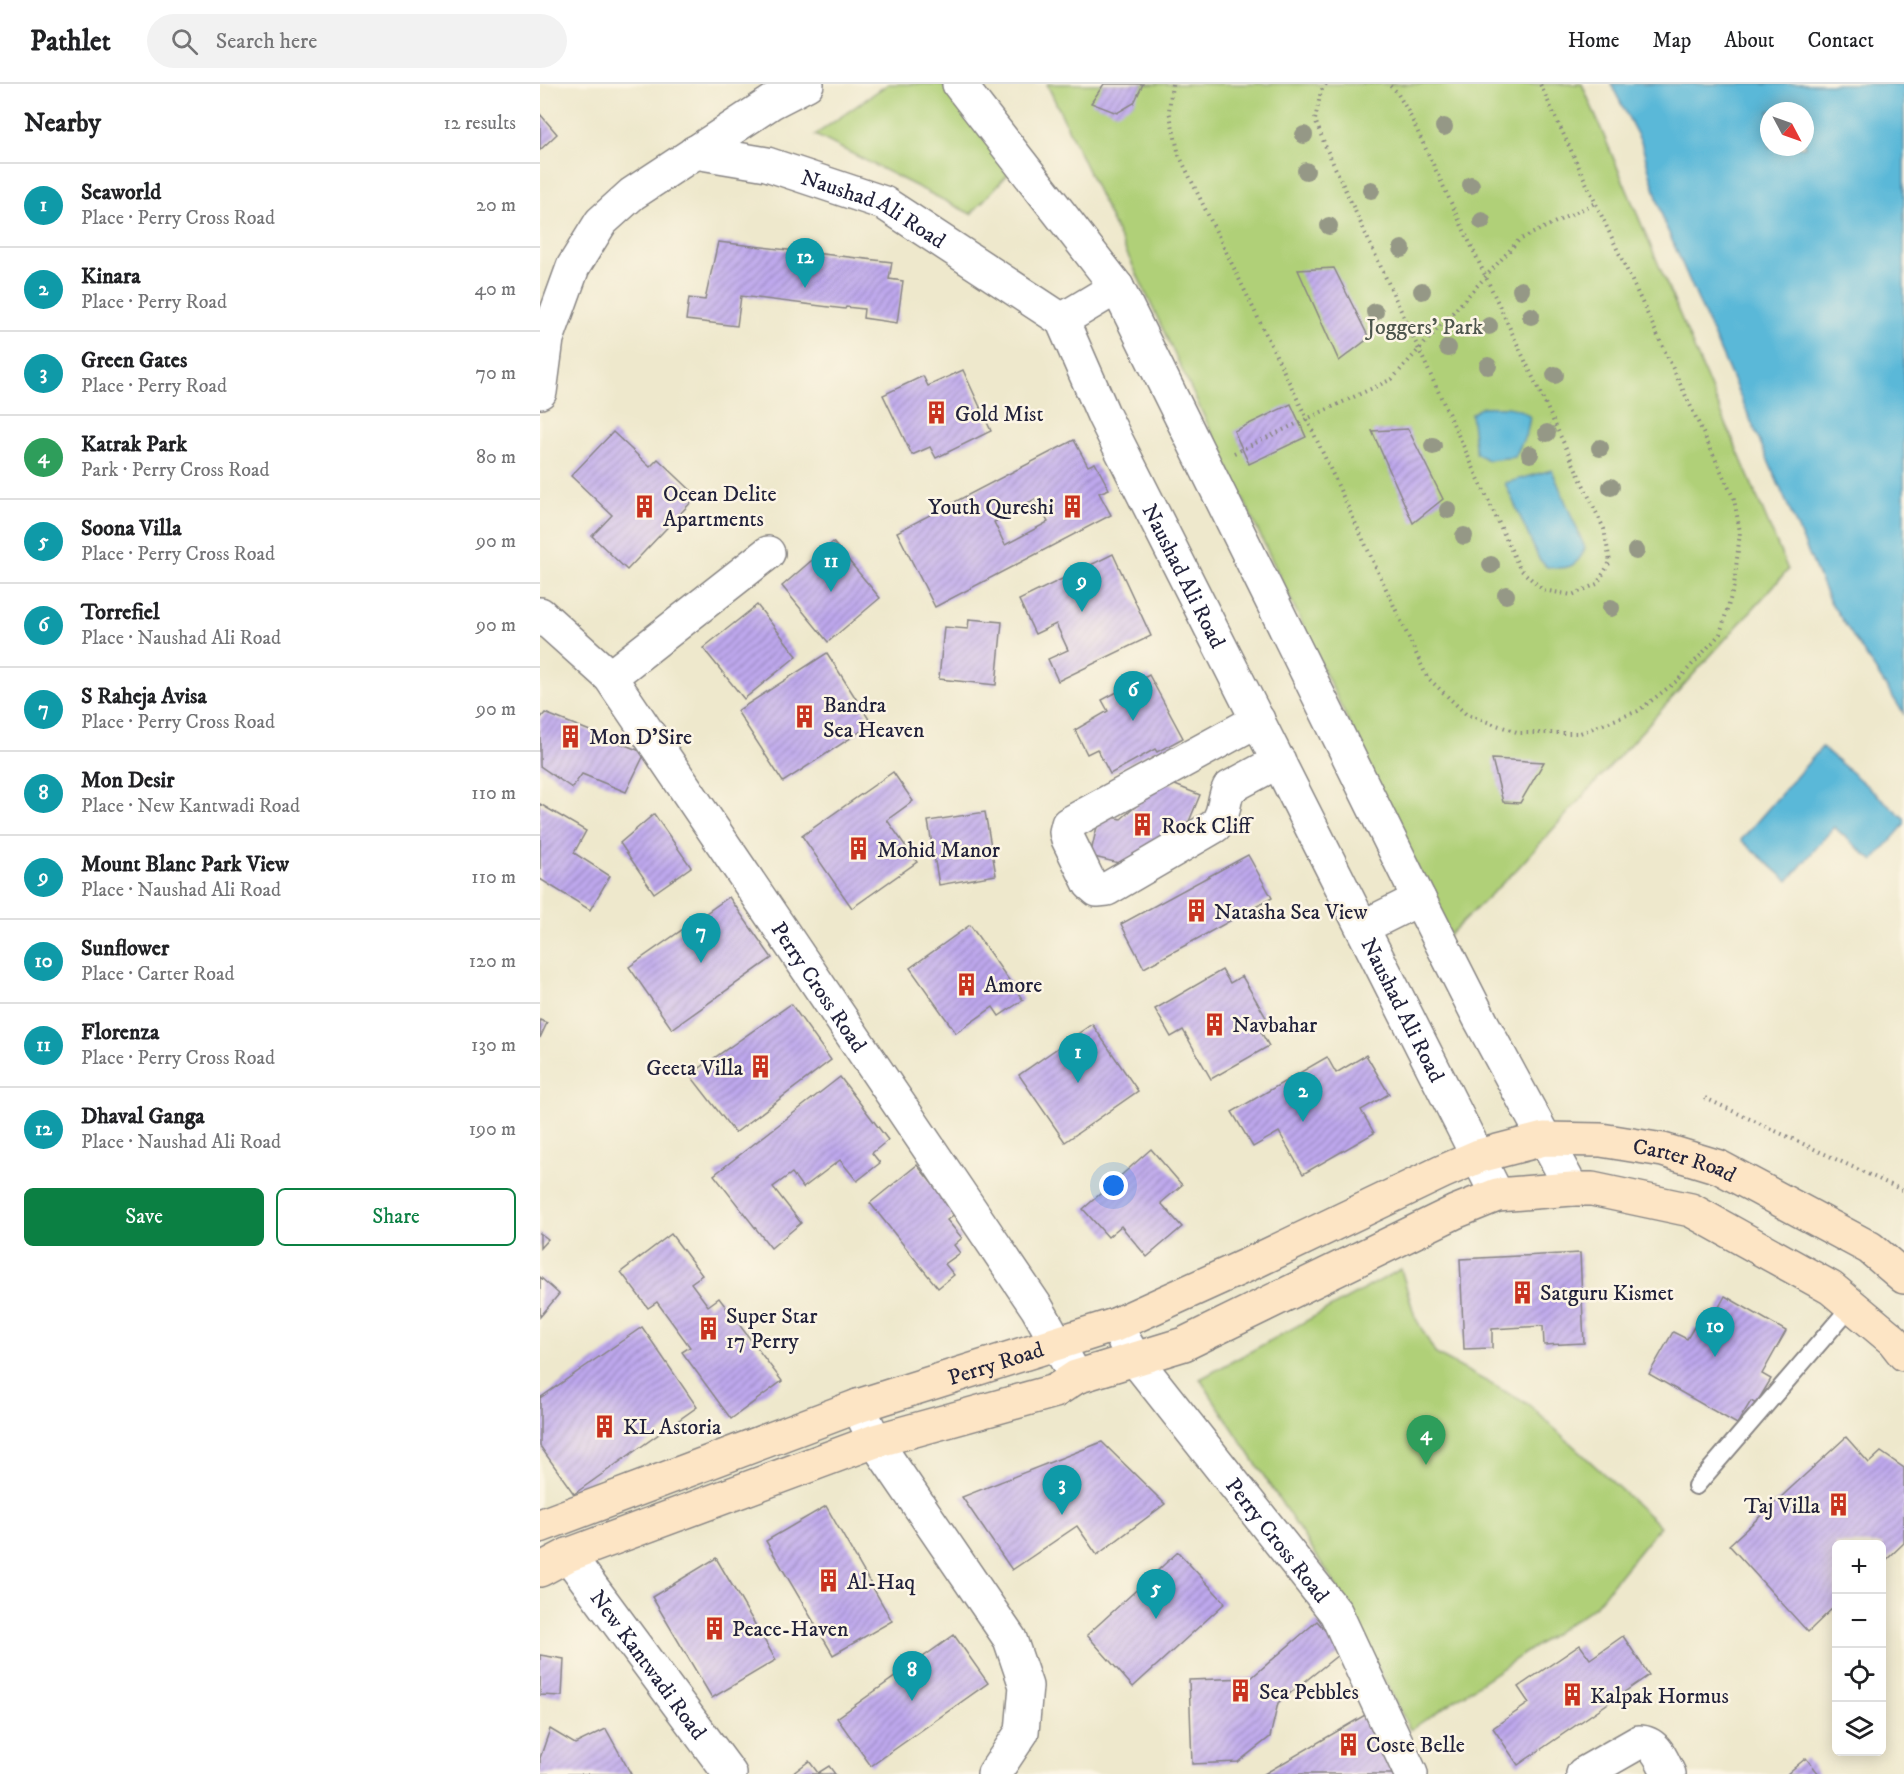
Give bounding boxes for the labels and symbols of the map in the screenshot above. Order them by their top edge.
north arrow [1760,102,1814,156]
street label: Naushad Ali Road [797,164,951,255]
pin: 12 [786,238,824,288]
park label: Joggers' Park [1365,314,1483,341]
building icon: Gold Mist [924,400,950,426]
place label: Gold Mist [955,401,1043,428]
place label: Ocean Delite Apartments [663,481,777,533]
building icon: Ocean Delite Apartments [632,493,658,519]
building icon: Youth Qureshi [1059,493,1085,519]
place label: Youth Qureshi [928,494,1054,521]
street label: Naushad Ali Road [1136,500,1231,653]
pin: 11 [812,542,850,592]
pin: 9 [1062,562,1102,612]
pin: 6 [1114,672,1152,721]
place label: Bandra Sea Heaven [823,692,925,744]
building icon: Bandra Sea Heaven [792,704,818,730]
building icon: Mon D'Sire [558,723,584,749]
place label: Mon D'Sire [589,724,692,751]
building icon: Rock Cliff [1130,812,1156,838]
place label: Rock Cliff [1161,813,1254,840]
building icon: Mohid Manor [846,836,872,862]
place label: Mohid Manor [877,837,1001,864]
building icon: Natasha Sea View [1183,898,1209,924]
place label: Natasha Sea View [1214,899,1368,926]
pin: 7 [682,914,720,963]
street label: Perry Cross Road [765,917,872,1058]
street label: Naushad Ali Road [1354,934,1450,1087]
building icon: Amore [953,971,979,997]
place label: Amore [984,972,1042,999]
building icon: Navbahar [1201,1011,1227,1037]
place label: Navbahar [1232,1012,1318,1039]
pin: 1 [1058,1034,1098,1083]
building icon: Geeta Villa [748,1054,774,1080]
place label: Geeta Villa [646,1055,744,1082]
pin: 2 [1284,1072,1323,1122]
street label: Carter Road [1631,1133,1741,1189]
your location [1099,1171,1128,1200]
building icon: Satguru Kismet [1509,1279,1535,1305]
place label: Satguru Kismet [1540,1280,1674,1307]
place label: Super Star 17 Perry [726,1303,818,1355]
pin: 10 [1696,1308,1734,1357]
building icon: Super Star 17 Perry [695,1315,721,1341]
street label: Perry Road [945,1336,1047,1392]
building icon: KL Astoria [592,1413,618,1439]
place label: KL Astoria [623,1414,722,1441]
pin: 4 [1406,1416,1446,1465]
pin: 3 [1042,1466,1082,1515]
street label: Perry Cross Road [1219,1473,1335,1609]
building icon: Taj Villa [1825,1492,1851,1518]
place label: Taj Villa [1744,1493,1821,1520]
building icon: Al-Haq [816,1568,842,1594]
place label: Al-Haq [847,1569,916,1596]
pin: 5 [1136,1570,1176,1619]
street label: New Kantwadi Road [584,1585,712,1745]
building icon: Peace-Haven [701,1615,727,1641]
place label: Peace-Haven [732,1616,849,1643]
pin: 8 [892,1652,932,1701]
building icon: Sea Pebbles [1228,1678,1254,1704]
place label: Sea Pebbles [1259,1679,1359,1706]
building icon: Kalpak Hormus [1559,1682,1585,1708]
place label: Kalpak Hormus [1590,1683,1729,1710]
building icon: Coste Belle [1335,1731,1361,1757]
place label: Coste Belle [1366,1732,1465,1759]

